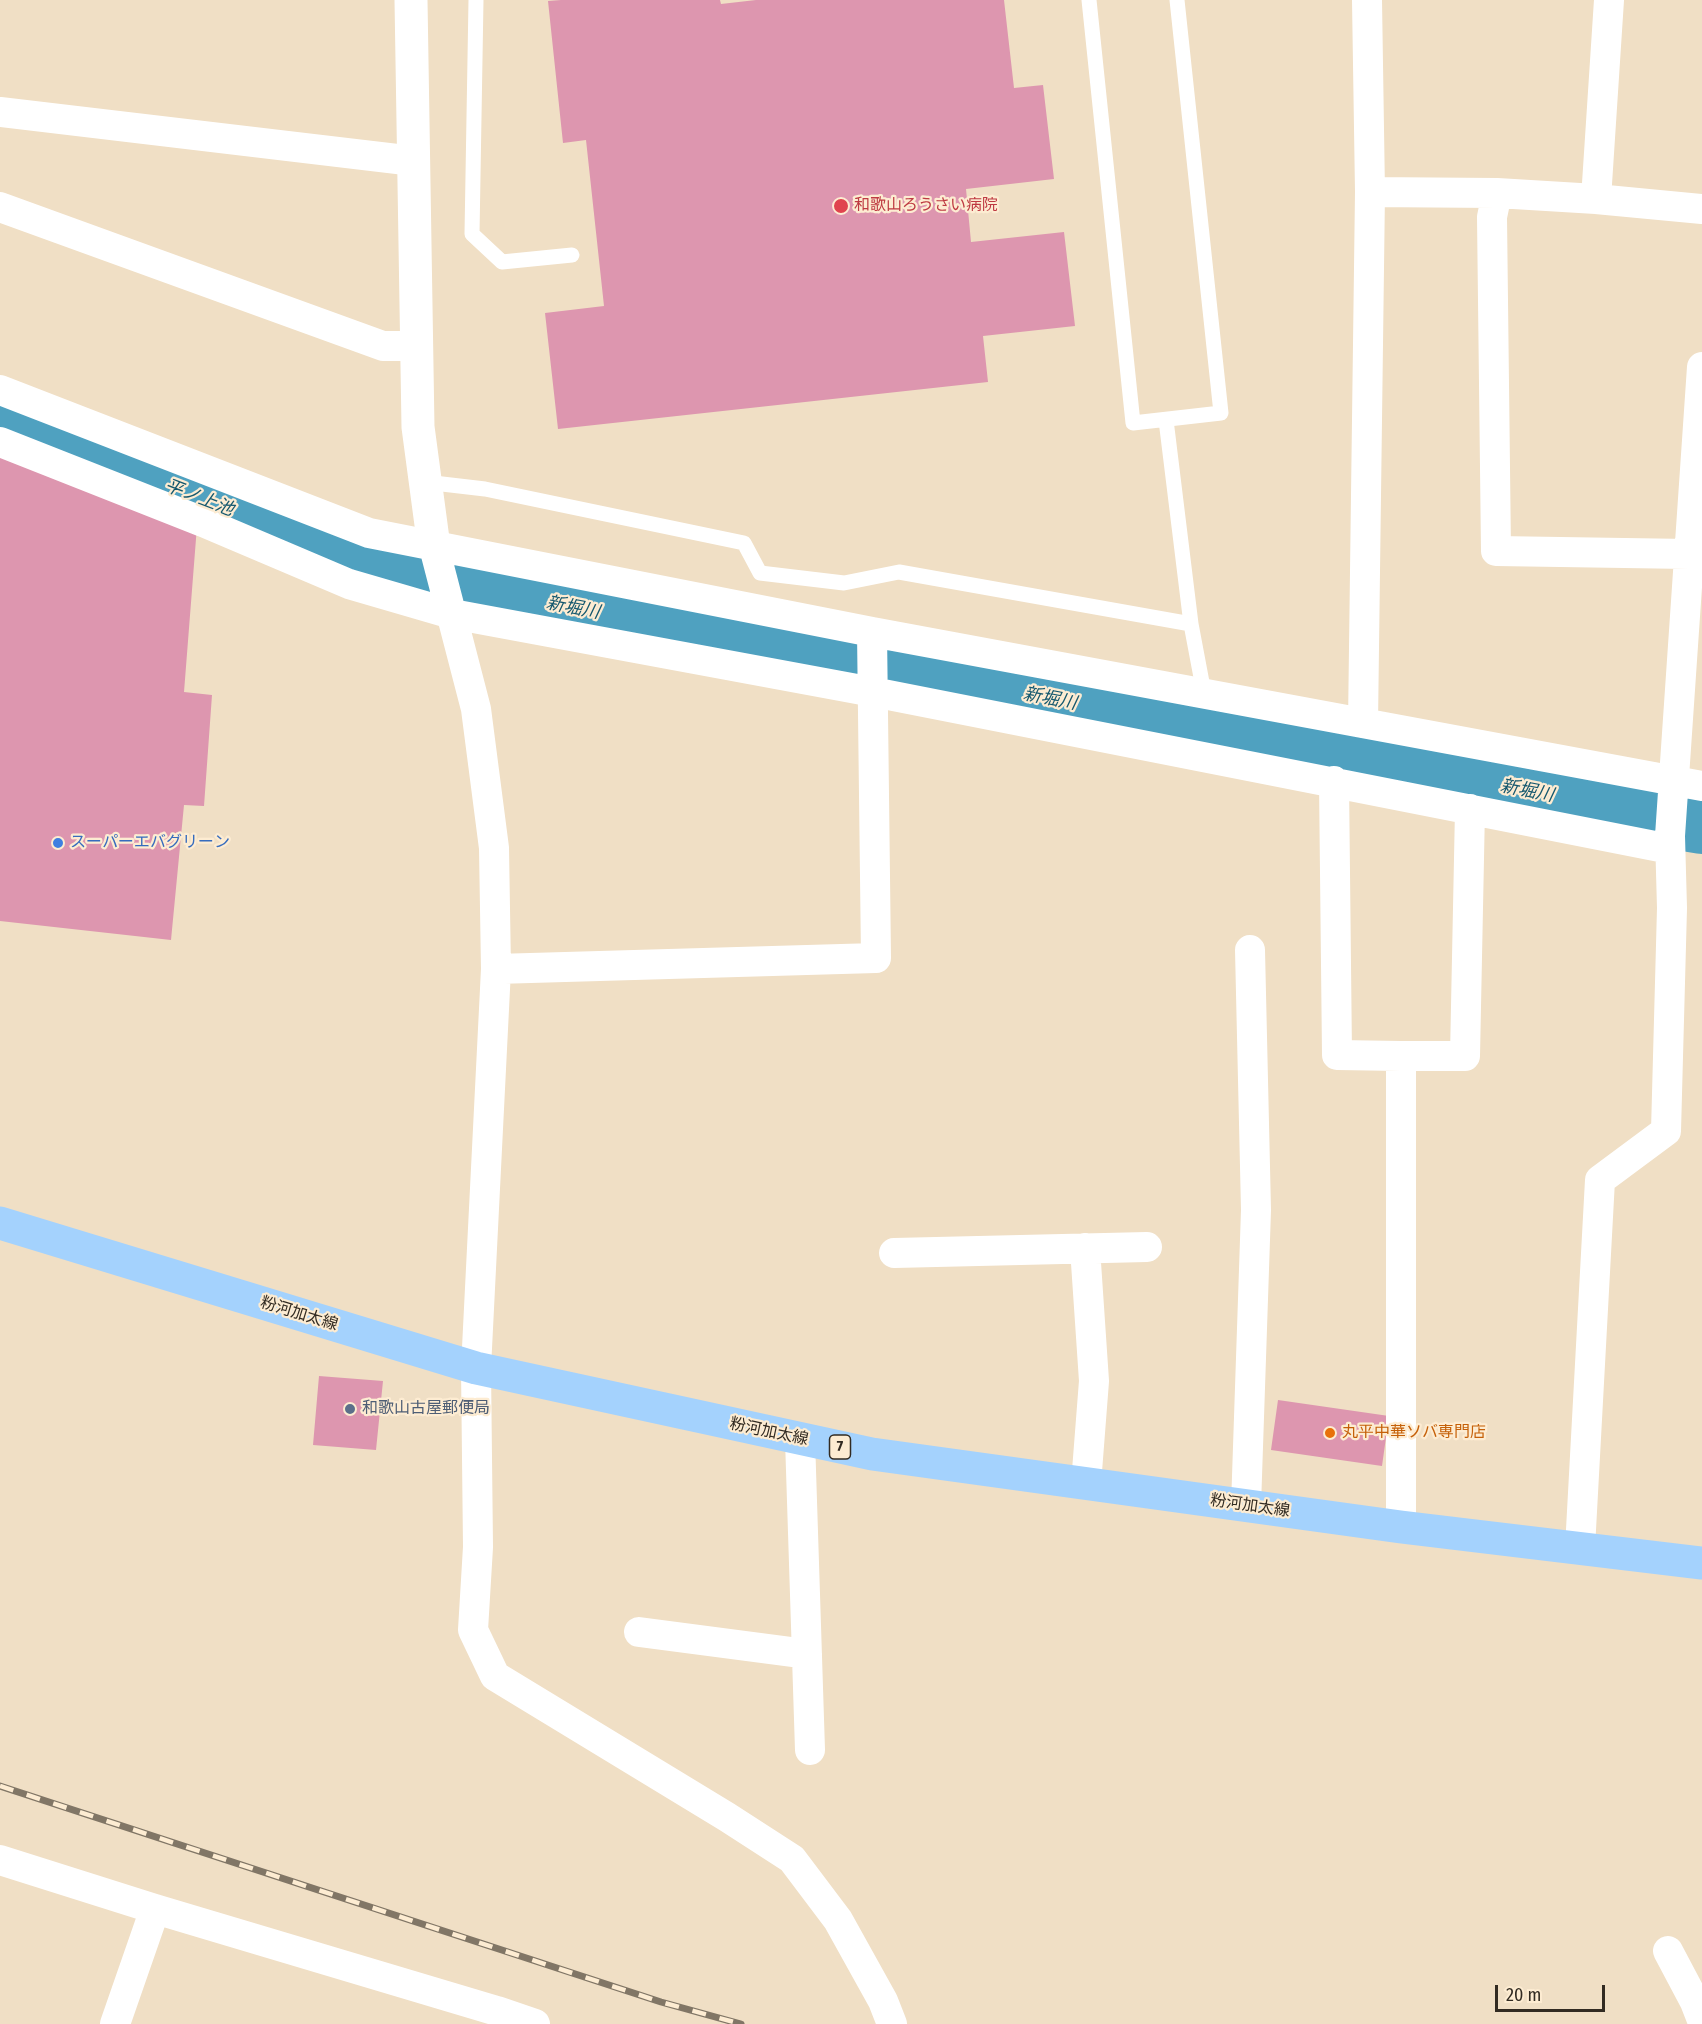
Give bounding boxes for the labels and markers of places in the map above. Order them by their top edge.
place label: 和歌山ろうさい病院 [854,196,998,216]
marker: 和歌山ろうさい病院 [832,197,850,215]
place label: スーパーエバグリーン [70,833,230,853]
marker: スーパーエバグリーン [51,836,65,850]
place label: 和歌山古屋郵便局 [362,1399,490,1419]
marker: 和歌山古屋郵便局 [343,1402,357,1416]
place label: 丸平中華ソバ専門店 [1342,1423,1486,1443]
marker: 丸平中華ソバ専門店 [1323,1426,1337,1440]

